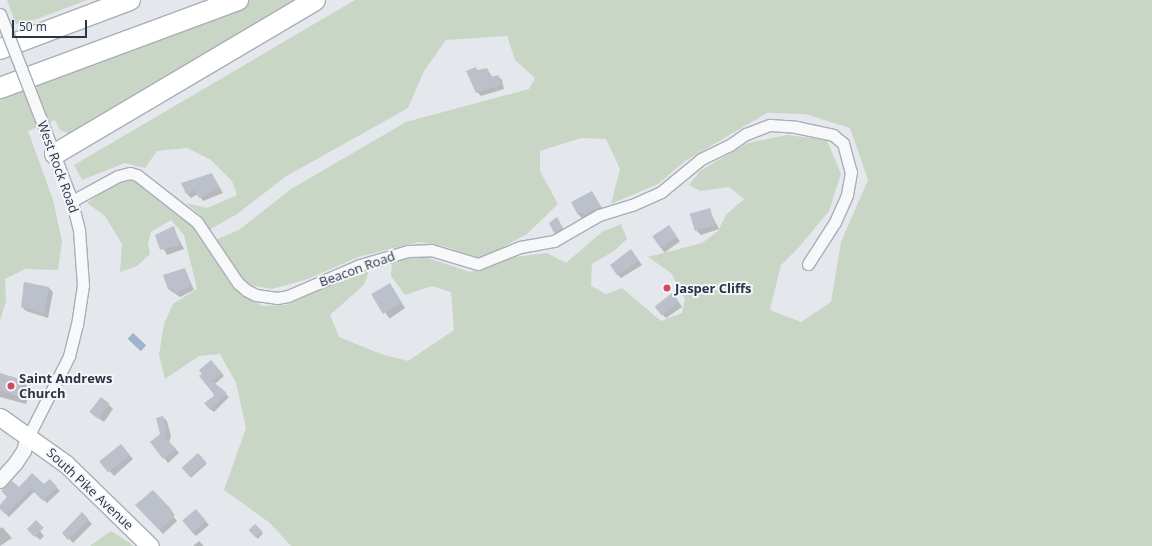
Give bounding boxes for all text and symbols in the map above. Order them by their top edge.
scale bar [14,12,89,38]
text: 50 m [19,18,47,35]
street label: West Rock Road [34,119,82,215]
street label: Beacon Road [317,248,397,290]
place label: Jasper Cliffs [675,280,752,296]
marker: Jasper Cliffs [662,283,672,293]
place label: Saint Andrews Church [19,371,112,402]
marker: Saint Andrews Church [6,381,16,391]
street label: South Pike Avenue [43,445,137,533]

